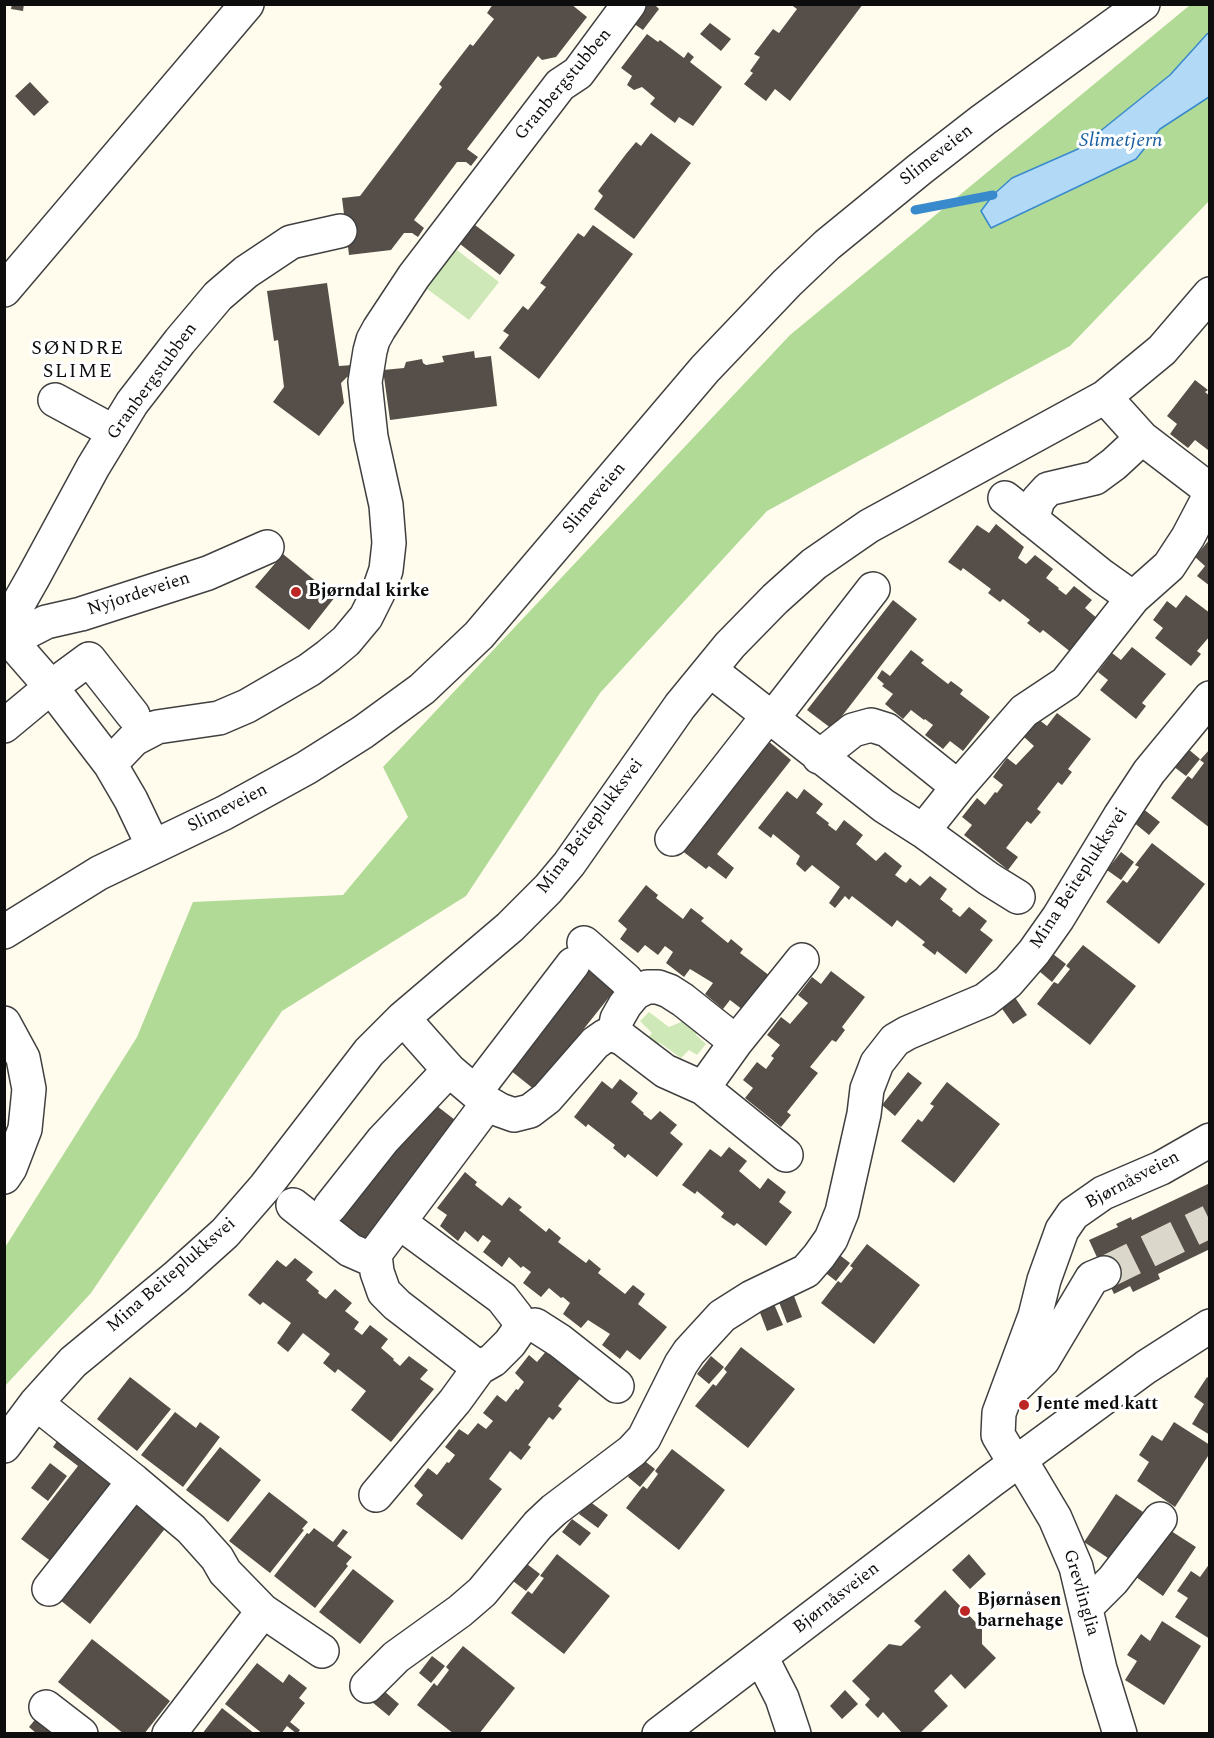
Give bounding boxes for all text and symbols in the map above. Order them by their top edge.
street label: Granbergstubben [511,25,617,145]
street label: Slimeveien [896,121,978,191]
water label: Slimetjern [1079,130,1163,154]
street label: Granbergstubben [103,319,203,445]
district label: SØNDRE SLIME [31,338,125,385]
street label: Slimeveien [559,459,631,539]
street label: Nyjordeveien [85,568,193,622]
place label: Bjørndal kirke [308,581,429,603]
marker: Bjørndal kirke [289,585,303,599]
street label: Mina Beiteplukksvei [533,755,649,899]
street label: Slimeveien [184,780,272,838]
street label: Mina Beiteplukksvei [1026,804,1134,954]
street label: Bjørnåsveien [1082,1147,1184,1215]
street label: Mina Beiteplukksvei [103,1214,241,1338]
place label: Jente med katt [1036,1394,1158,1416]
marker: Jente med katt [1017,1398,1031,1412]
street label: Grevlinglia [1057,1547,1103,1639]
street label: Bjørnåsveien [790,1559,884,1639]
place label: Bjørnåsen barnehage [977,1590,1063,1632]
marker: Bjørnåsen barnehage [958,1604,972,1618]

